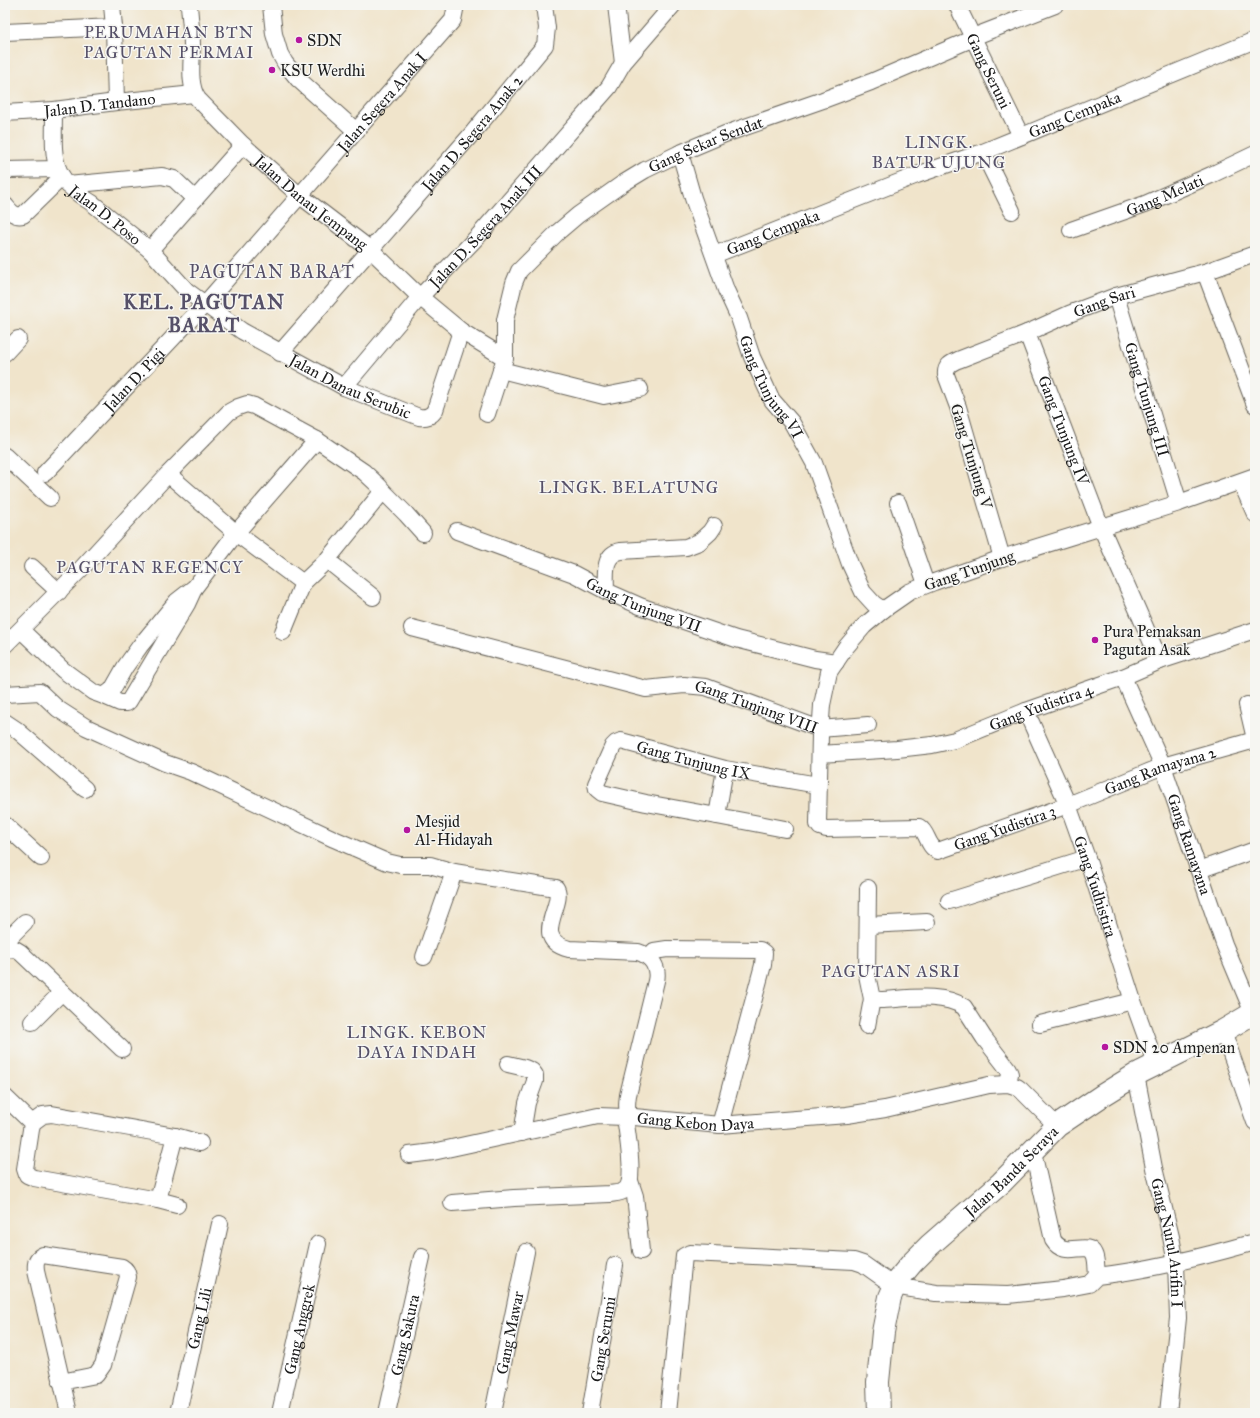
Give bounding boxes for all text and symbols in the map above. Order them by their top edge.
district label: PERUMAHAN BTN PAGUTAN PERMAI [83,22,255,63]
street label: Gang Seruni [962,30,1015,112]
place label: SDN [307,31,343,50]
marker: SDN [294,35,304,45]
street label: Jalan Segera Anak I [332,48,431,158]
place label: KSU Werdhi [280,61,366,80]
marker: KSU Werdhi [267,65,277,75]
street label: Jalan D. Segera Anak 2 [416,71,527,197]
street label: Gang Cempaka [1026,87,1124,142]
street label: Jalan D. Tandano [41,89,156,122]
street label: Gang Sekar Sendat [645,112,766,177]
district label: LINGK. BATUR UJUNG [872,132,1006,173]
street label: Jalan Danau Jempang [249,150,372,255]
street label: Jalan D. Segera Anak III [424,161,546,294]
street label: Gang Melati [1124,170,1207,220]
street label: Jalan D. Poso [63,180,145,249]
street label: Gang Cempaka [724,205,822,259]
district label: PAGUTAN BARAT [189,261,355,283]
street label: Gang Sari [1071,282,1138,321]
district label: KEL. PAGUTAN BARAT [123,290,285,337]
street label: Gang Tunjung VI [735,333,807,442]
street label: Gang Tunjung III [1121,340,1173,459]
street label: Jalan D. Pigi [98,343,169,418]
street label: Jalan Danau Serubic [284,349,414,423]
street label: Gang Tunjung IV [1034,373,1093,489]
street label: Gang Tunjung V [946,401,997,512]
district label: LINGK. BELATUNG [539,477,719,498]
street label: Gang Tunjung [921,546,1018,596]
district label: PAGUTAN REGENCY [56,557,244,578]
street label: Gang Tunjung VII [583,573,704,636]
place label: Pura Pemaksan Pagutan Asak [1103,622,1202,660]
marker: Pura Pemaksan Pagutan Asak [1090,635,1100,645]
street label: Gang Tunjung VIII [694,677,821,737]
street label: Gang Yudistira 4 [986,679,1096,735]
street label: Gang Tunjung IX [634,737,753,783]
street label: Gang Ramayana 2 [1102,743,1218,799]
street label: Gang Ramayana [1163,791,1215,897]
street label: Gang Yudistira 3 [951,801,1058,855]
place label: Mesjid Al-Hidayah [414,812,493,849]
marker: Mesjid Al-Hidayah [402,825,412,835]
street label: Gang Yudhistira [1070,833,1121,940]
district label: PAGUTAN ASRI [821,961,961,982]
district label: LINGK. KEBON DAYA INDAH [347,1022,487,1063]
place label: SDN 20 Ampenan [1113,1038,1236,1057]
marker: SDN 20 Ampenan [1100,1042,1110,1052]
street label: Gang Kebon Daya [636,1108,755,1135]
street label: Jalan Banda Seraya [959,1122,1062,1223]
street label: Gang Nurul Arifin I [1147,1176,1187,1308]
street label: Gang Anggrek [280,1282,319,1376]
street label: Gang Lili [183,1285,216,1351]
street label: Gang Mawar [492,1290,528,1376]
street label: Gang Sakura [387,1292,423,1378]
street label: Gang Serumi [586,1294,620,1383]

